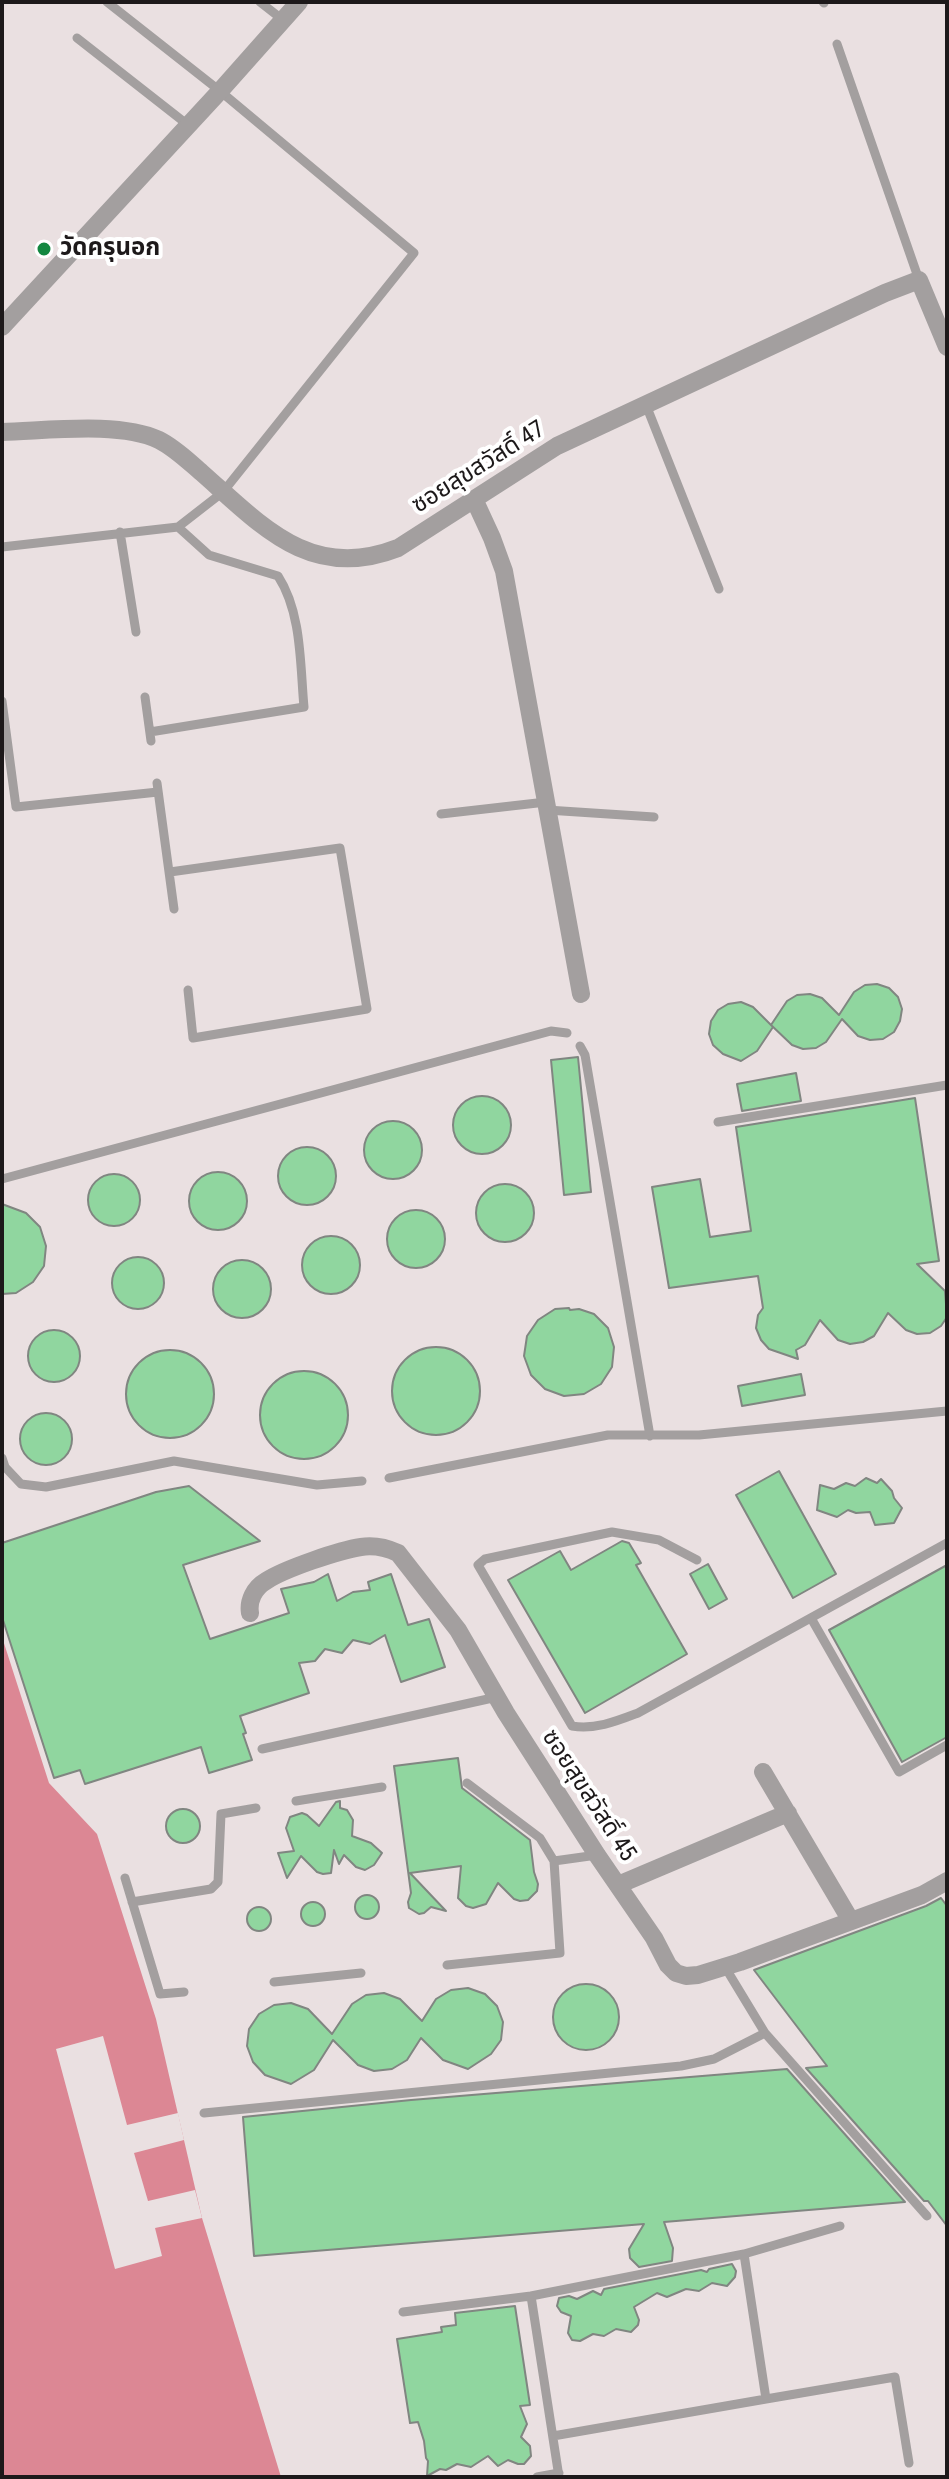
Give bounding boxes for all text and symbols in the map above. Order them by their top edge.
place label: วัดครุนอก [60,235,160,263]
marker: วัดครุนอก [35,240,53,258]
street label: ซอยสุขสวัสดิ์ 47 [407,416,551,520]
street label: ซอยสุขสวัสดิ์ 45 [535,1725,641,1867]

